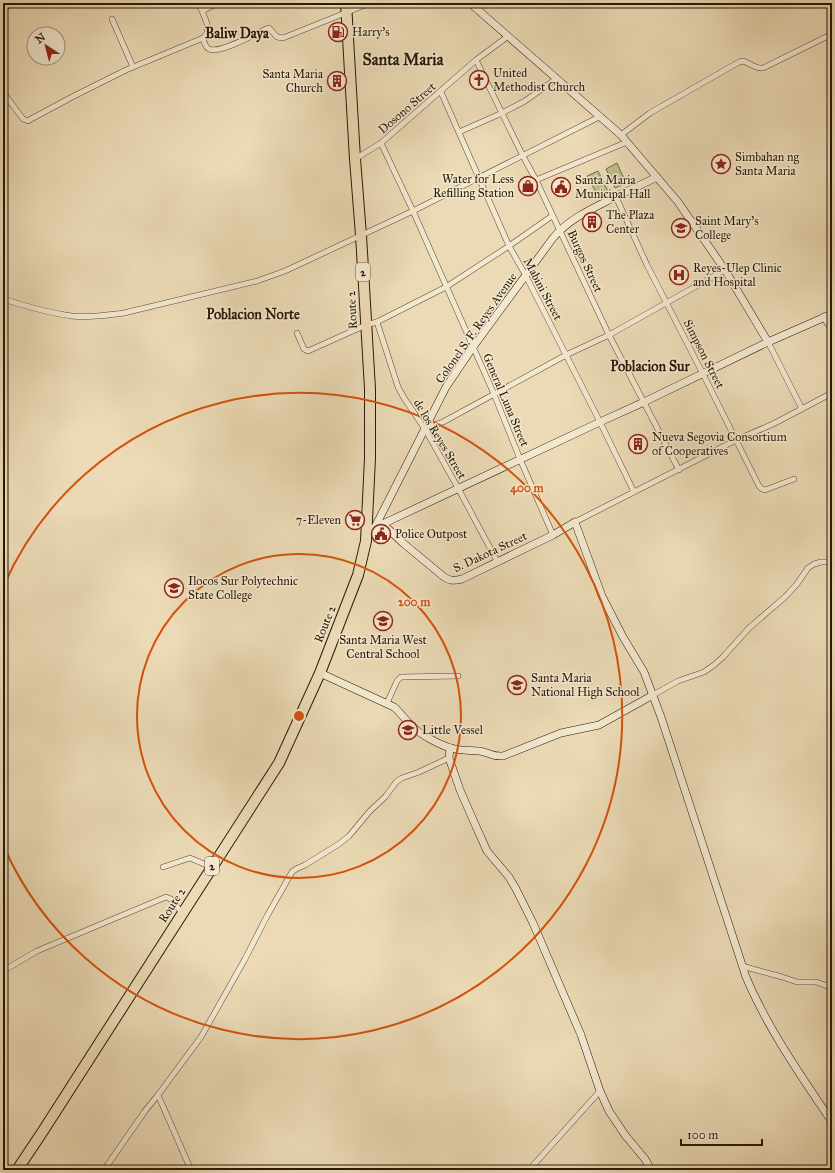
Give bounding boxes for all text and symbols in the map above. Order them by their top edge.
fuel station icon: Harry's [327,21,349,43]
district label: Baliw Daya [205,25,270,43]
place label: Harry's [352,25,390,39]
north arrow [26,26,66,66]
text: N [33,30,49,46]
district label: Santa Maria [363,50,445,69]
place label: United Methodist Church [493,66,585,94]
place label: Santa Maria Church [262,67,324,95]
church icon: United Methodist Church [468,69,490,91]
building icon: Santa Maria Church [326,70,348,92]
street label: Dosono Street [376,79,439,137]
place label: Simbahan ng Santa Maria [735,150,799,178]
place icon: Simbahan ng Santa Maria [710,153,732,175]
place label: Water for Less Refilling Station [433,172,515,201]
place label: Santa Maria Municipal Hall [575,173,651,201]
shop icon: Water for Less Refilling Station [517,175,539,197]
public building icon: Santa Maria Municipal Hall [550,176,572,198]
place label: The Plaza Center [606,208,655,236]
building icon: The Plaza Center [581,211,603,233]
place label: Saint Mary's College [695,214,759,243]
school or university icon: Saint Mary's College [670,217,692,239]
street label: Burgos Street [564,228,606,296]
street label: Mabini Street [521,255,566,323]
place label: Reyes-Ulep Clinic and Hospital [693,261,782,289]
road number: 2 [356,263,370,281]
hospital icon: Reyes-Ulep Clinic and Hospital [668,264,690,286]
street label: Colonel S. F. Reyes Avenue [432,270,520,386]
street label: Route 2 [344,290,360,330]
district label: Poblacion Norte [206,306,300,323]
street label: Simpson Street [681,317,728,392]
street label: General Luna Street [480,351,532,449]
district label: Poblacion Sur [610,358,690,375]
street label: de los Reyes Street [411,397,470,482]
place label: Nueva Segovia Consortium of Cooperatives [652,430,787,458]
building icon: Nueva Segovia Consortium of Cooperatives [627,433,649,455]
text: 400 m [510,481,545,496]
supermarket icon: 7-Eleven [344,509,366,531]
place label: 7-Eleven [296,513,342,527]
public building icon: Police Outpost [370,523,392,545]
place label: Police Outpost [395,527,468,541]
street label: S. Dakota Street [451,528,530,575]
place label: Ilocos Sur Polytechnic State College [188,574,298,603]
school or university icon: Ilocos Sur Polytechnic State College [163,577,185,599]
text: 200 m [398,595,431,609]
street label: Route 2 [311,603,339,645]
school or university icon: Santa Maria West Central School [372,610,394,632]
place label: Santa Maria West Central School [339,633,428,661]
place label: Santa Maria National High School [531,671,640,700]
school or university icon: Santa Maria National High School [506,674,528,696]
centre of rings [292,709,306,723]
school or university icon: Little Vessel [397,719,419,741]
place label: Little Vessel [422,723,484,737]
road number: 2 [205,857,219,875]
street label: Route 2 [156,885,188,925]
scale bar [681,1121,762,1147]
text: 100 m [687,1128,718,1142]

